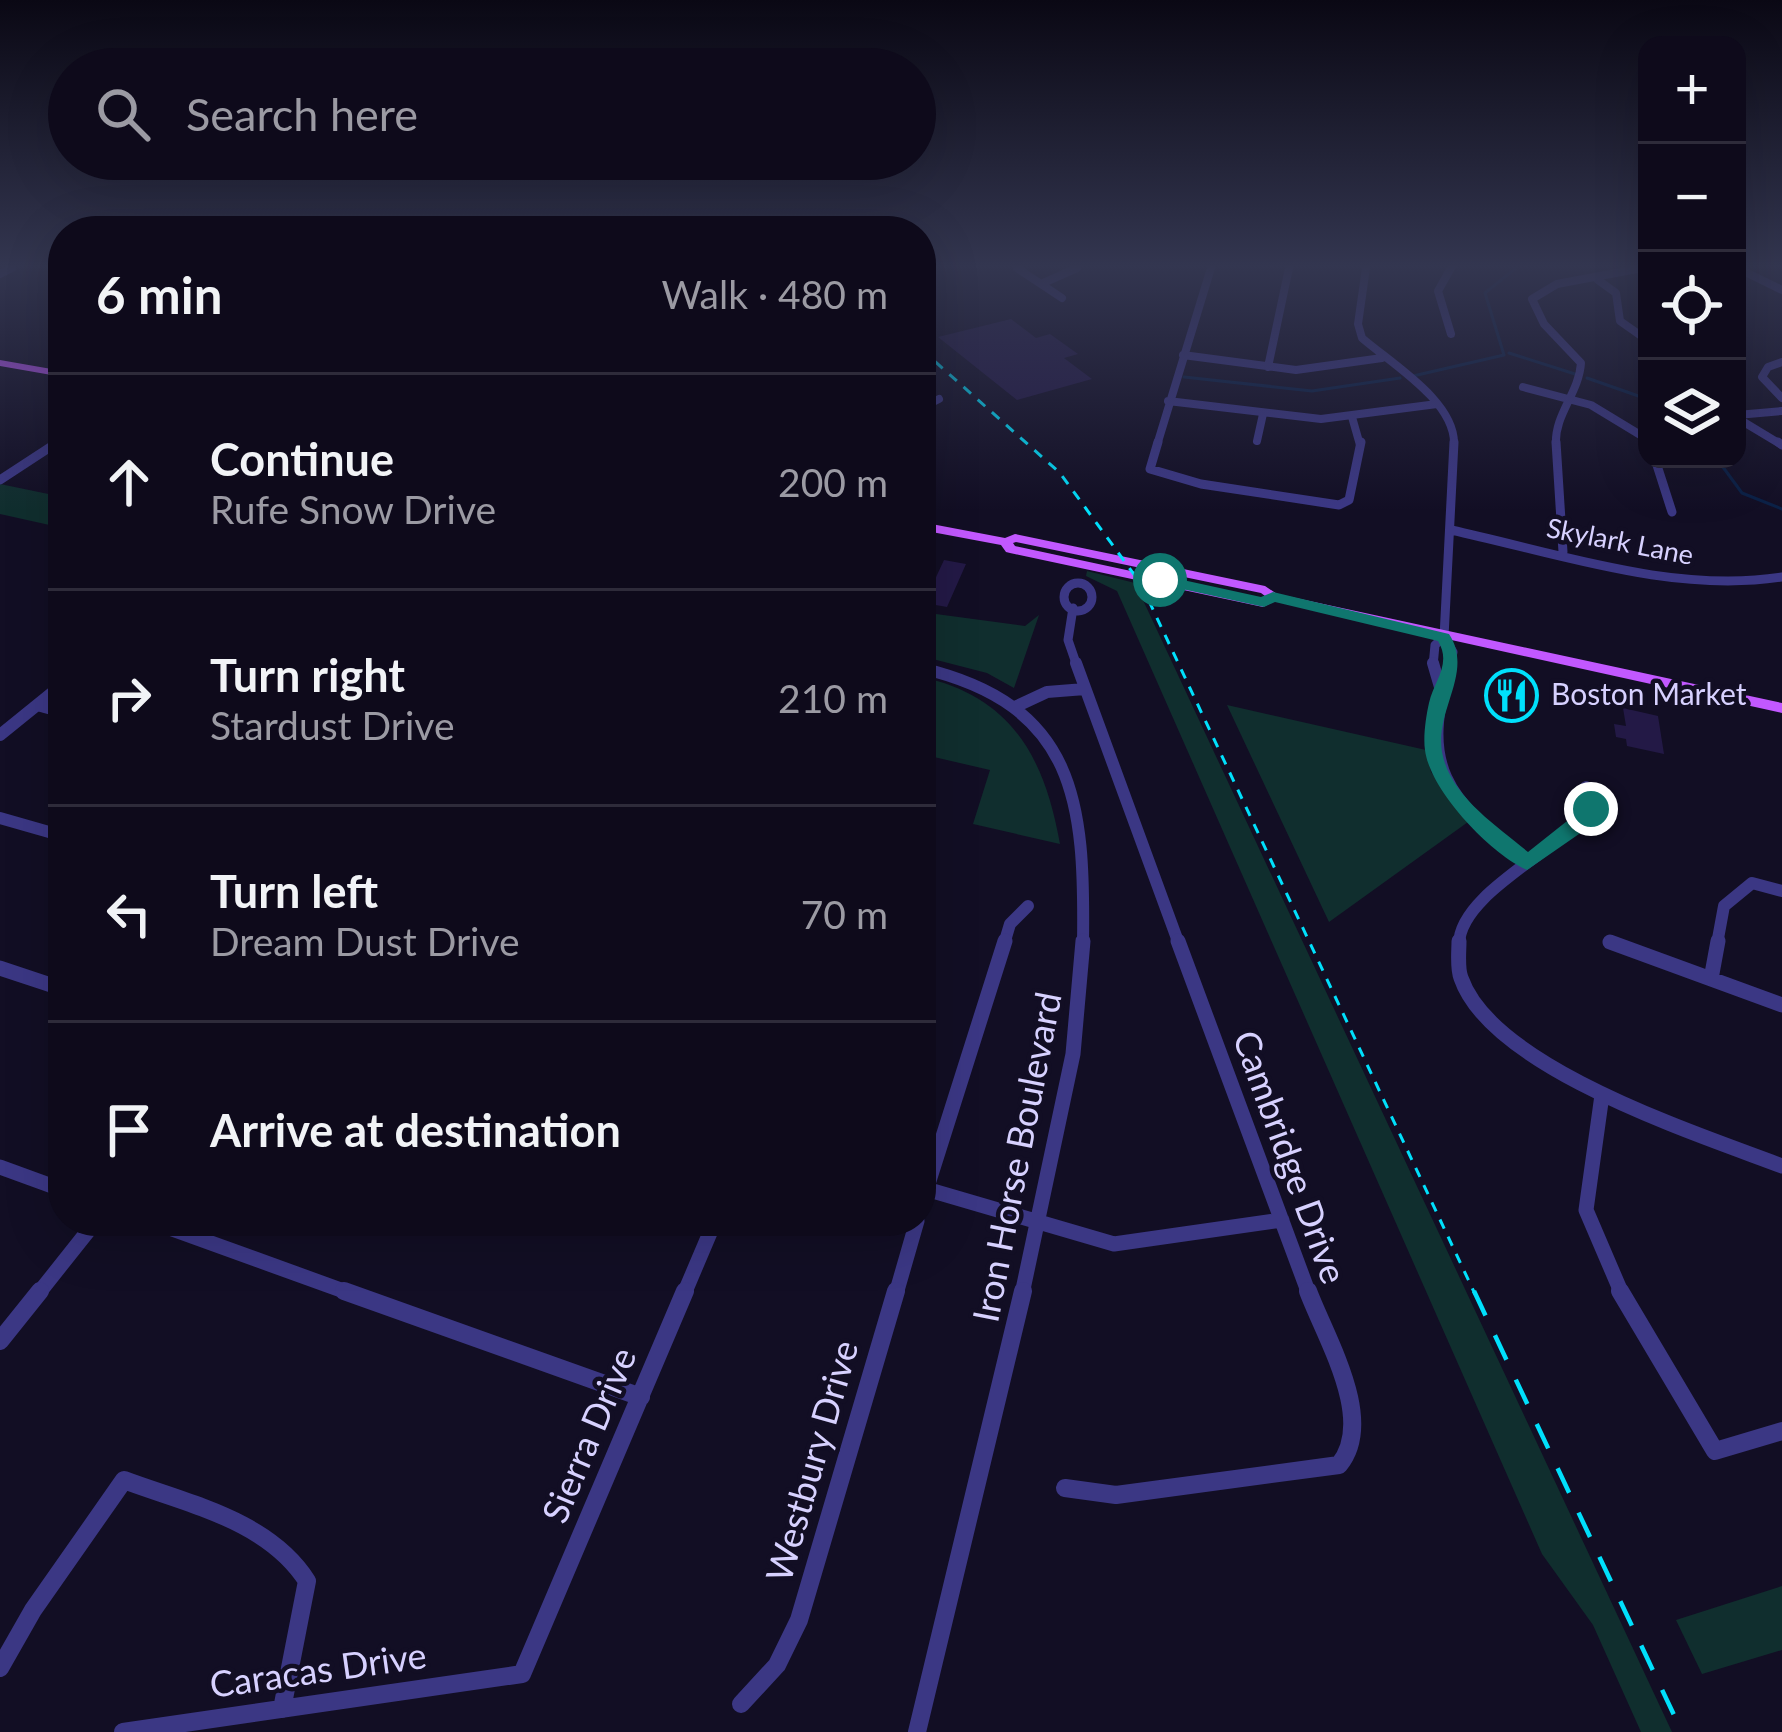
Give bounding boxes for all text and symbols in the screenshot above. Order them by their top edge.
map controls [1638,36,1746,468]
button: + [1638,36,1746,144]
search box [48,48,936,180]
icon: search [90,81,156,147]
text: Search here [186,87,418,141]
button: − [1638,144,1746,252]
button: locate [1638,252,1746,360]
text: 6 min [96,264,222,325]
text: Walk · 480 m [661,271,888,317]
button: layers [1638,360,1746,468]
text: Continue [210,432,394,486]
icon: ahead [96,449,162,515]
text: 200 m [778,459,888,505]
text: Rufe Snow Drive [210,486,496,532]
street label: Skylark Lane [1544,510,1697,571]
route start [1133,553,1187,607]
text: Turn right [210,648,405,702]
icon: right [96,665,162,731]
restaurant icon: Boston Market [1484,667,1540,723]
text: 210 m [778,675,888,721]
place label: Boston Market [1551,675,1747,711]
text: Stardust Drive [210,702,455,748]
route end [1564,782,1618,836]
text: Turn left [210,864,378,918]
icon: left [96,881,162,947]
text: 70 m [801,891,888,937]
text: Dream Dust Drive [210,918,520,964]
street label: Iron Horse Boulevard [962,988,1070,1326]
street label: Cambridge Drive [1225,1024,1357,1289]
icon: arrive [96,1097,162,1163]
text: Arrive at destination [210,1103,621,1157]
street label: Westbury Drive [756,1335,866,1586]
street label: Sierra Drive [532,1340,645,1529]
street label: Caracas Drive [207,1632,429,1706]

